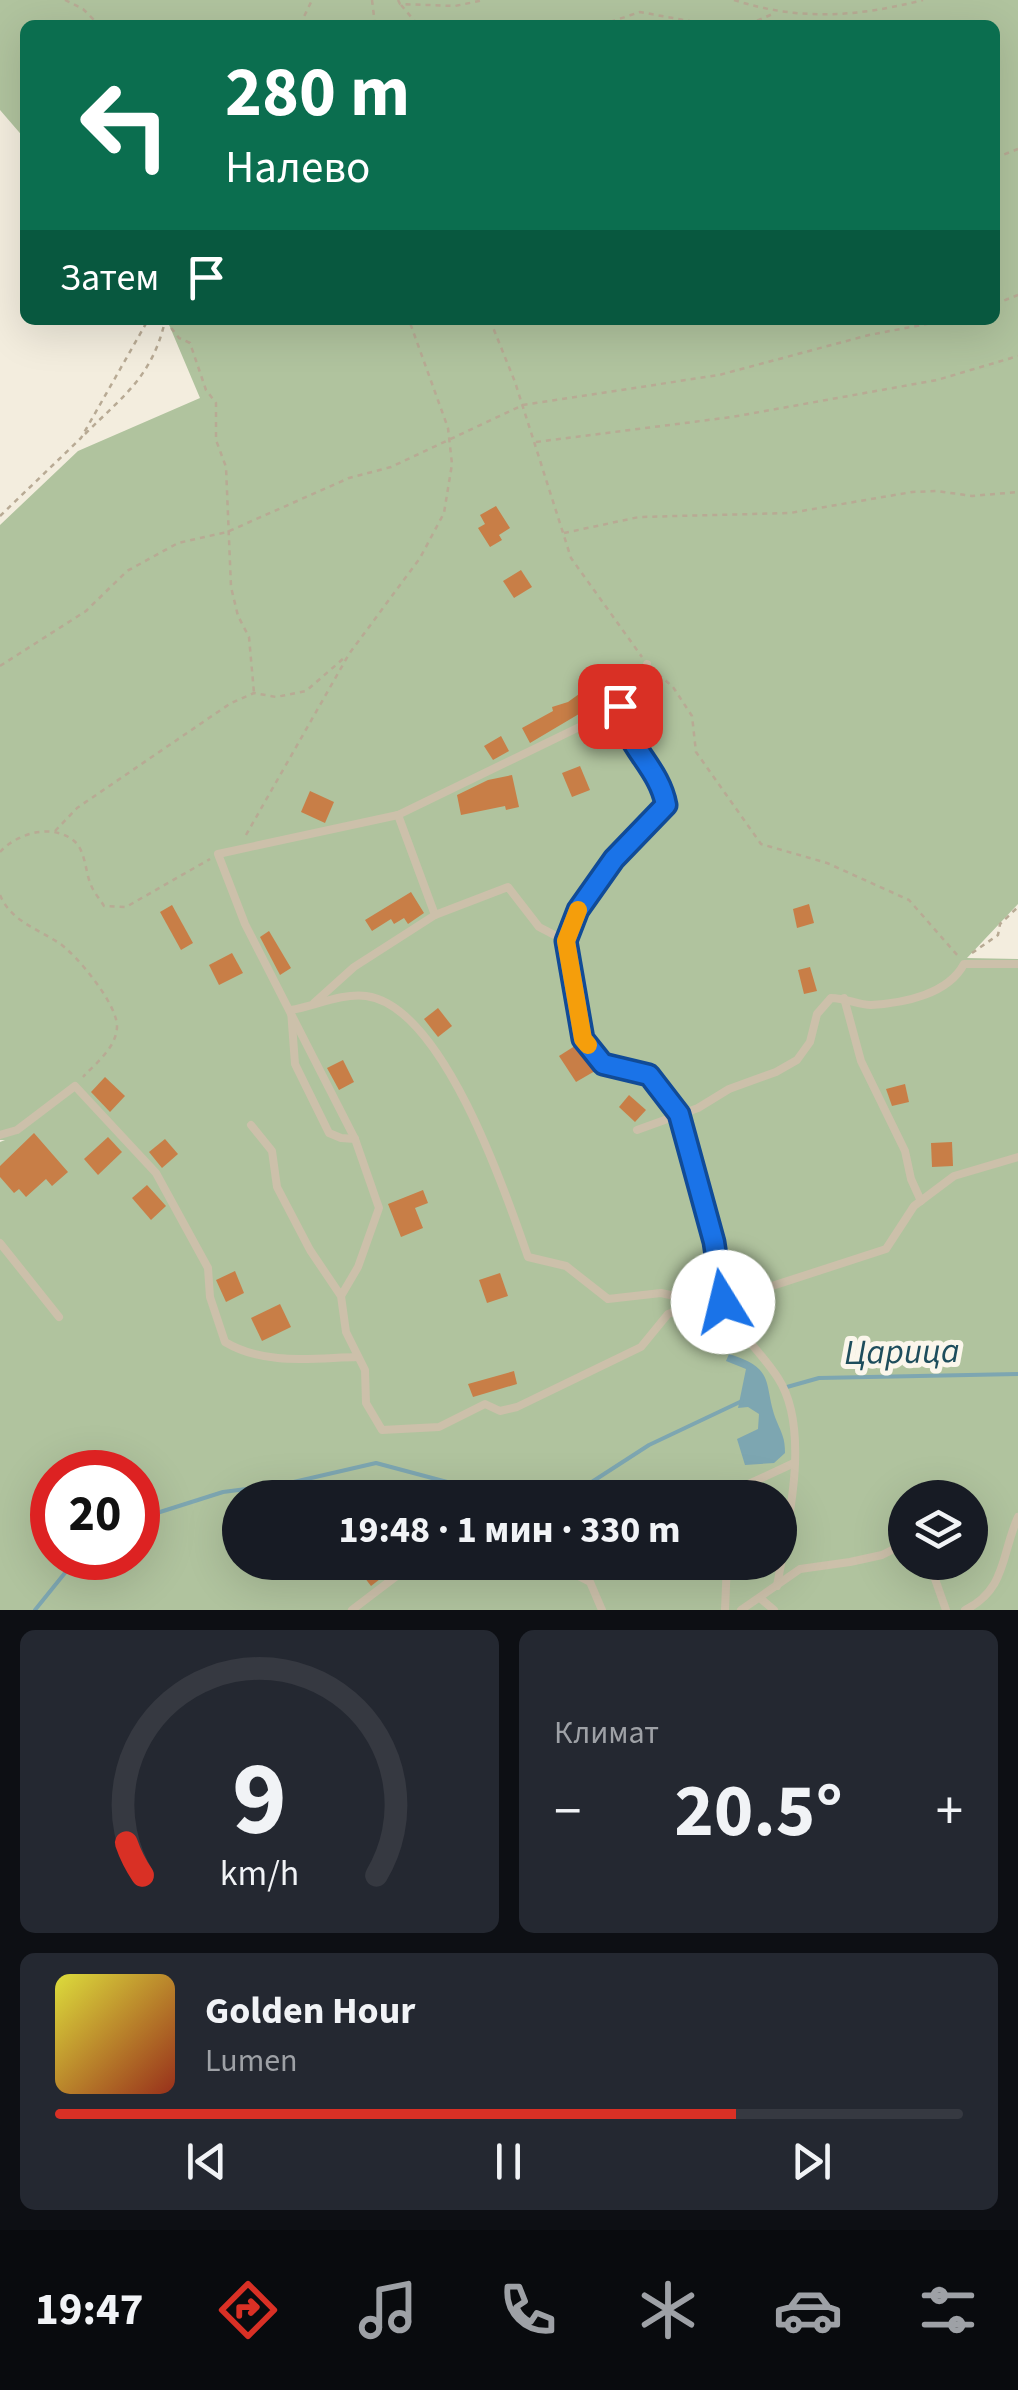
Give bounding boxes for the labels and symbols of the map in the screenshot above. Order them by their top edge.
pin [578,664,663,749]
position arrow [671,1250,775,1354]
water label: Царица [844,1326,960,1378]
speed limit sign: 20 [30,1450,160,1580]

